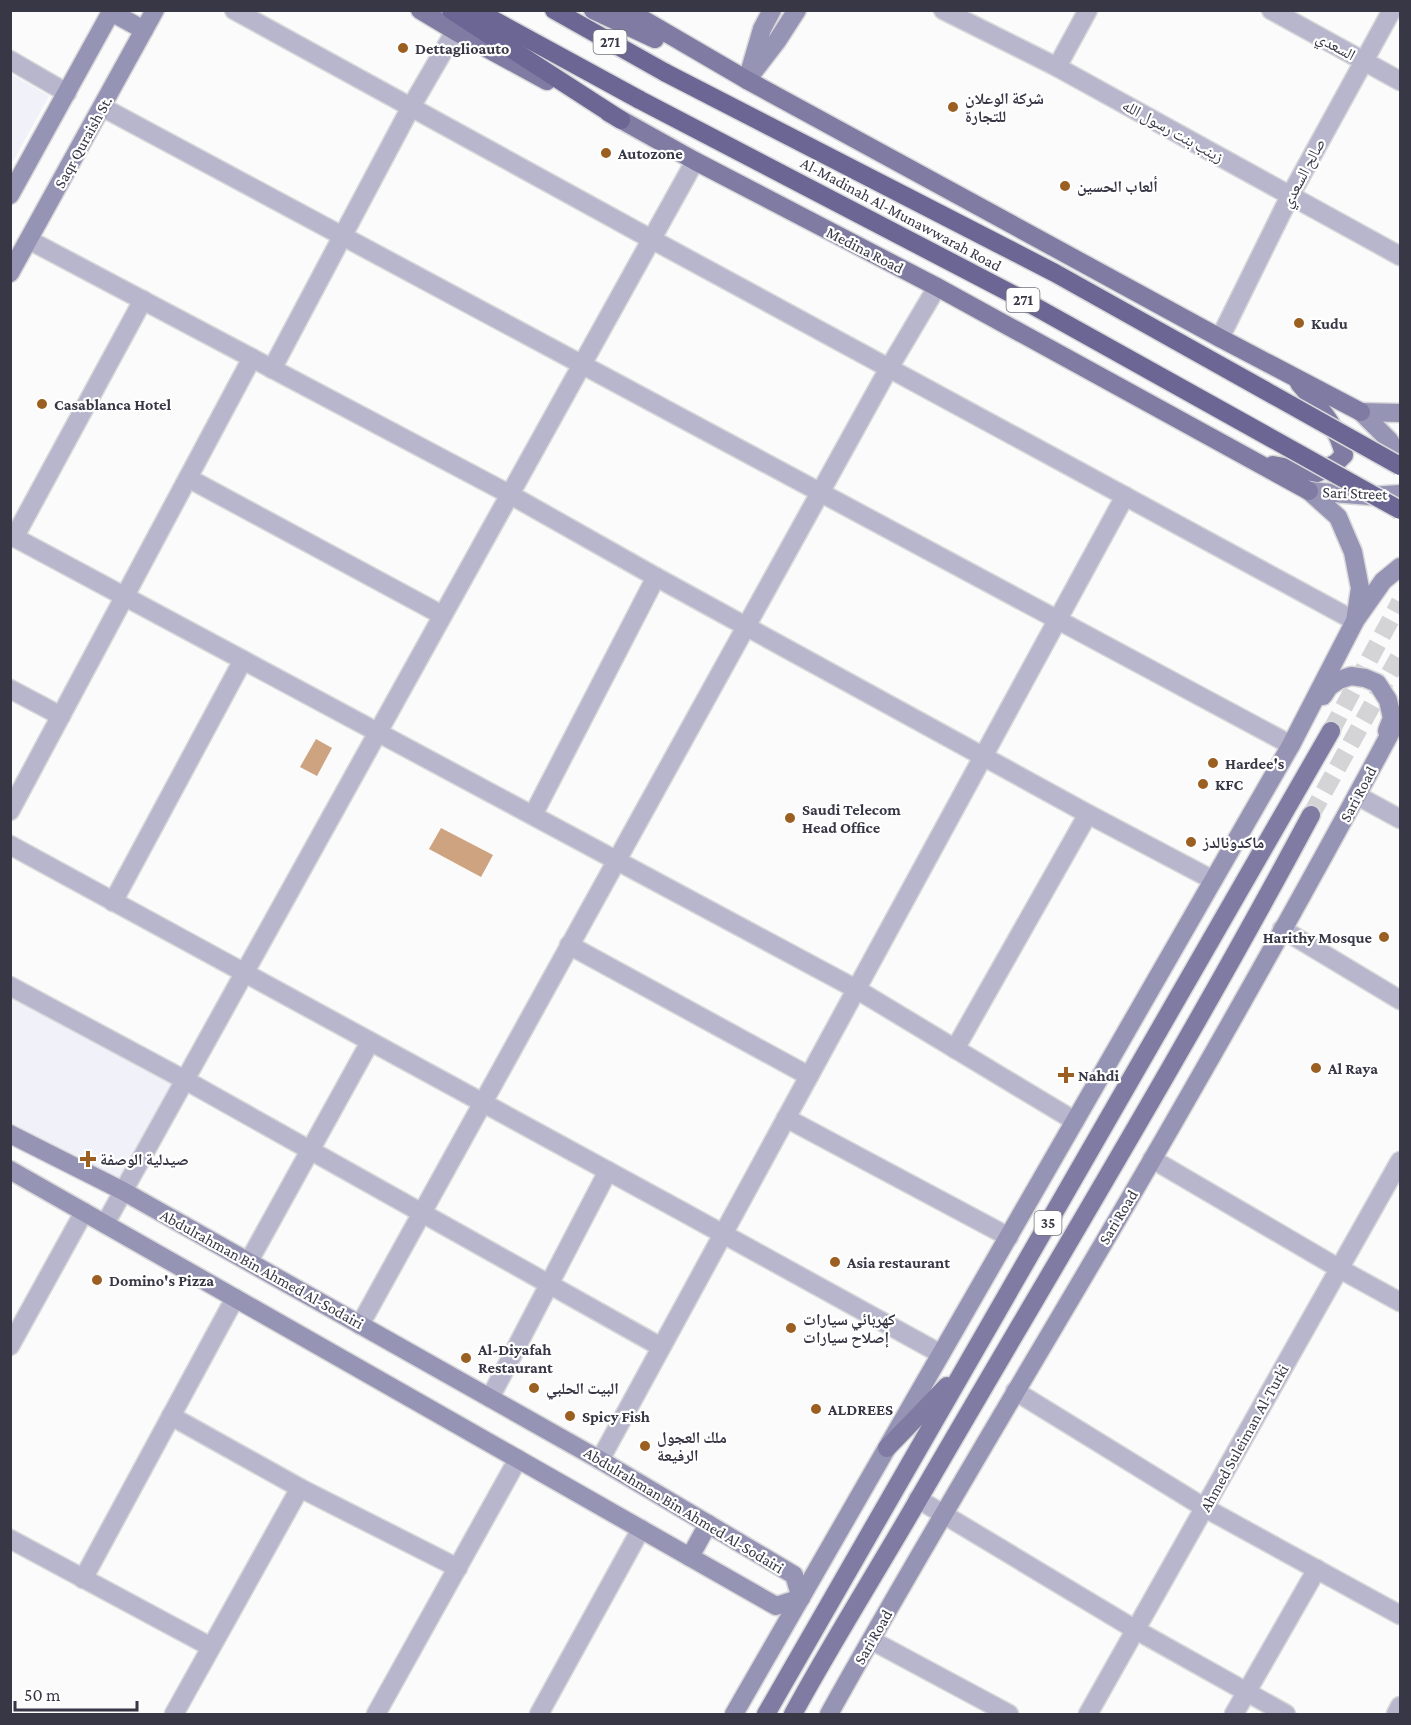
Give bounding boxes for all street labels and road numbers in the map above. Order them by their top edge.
street label: السعدي [1312,28,1358,67]
road number: 271 [594,30,626,54]
street label: Saqr Quraish St. [51,93,116,191]
street label: زينب بنت رسول الله [1119,96,1226,167]
street label: صالح السعدي [1278,136,1332,212]
street label: Al-Madinah Al-Munawwarah Road [798,154,1005,275]
street label: Medina Road [824,223,907,277]
road number: 271 [1006,288,1040,312]
street label: Sari Street [1322,483,1389,503]
street label: Sari Road [1336,763,1380,825]
street label: Sari Road [1095,1186,1141,1247]
street label: Abdulrahman Bin Ahmed Al-Sodairi [157,1206,367,1332]
road number: 35 [1034,1211,1062,1235]
street label: Ahmed Suleiman Al-Turki [1196,1361,1292,1515]
street label: Abdulrahman Bin Ahmed Al-Sodairi [581,1444,787,1576]
street label: Sari Road [851,1606,896,1667]

